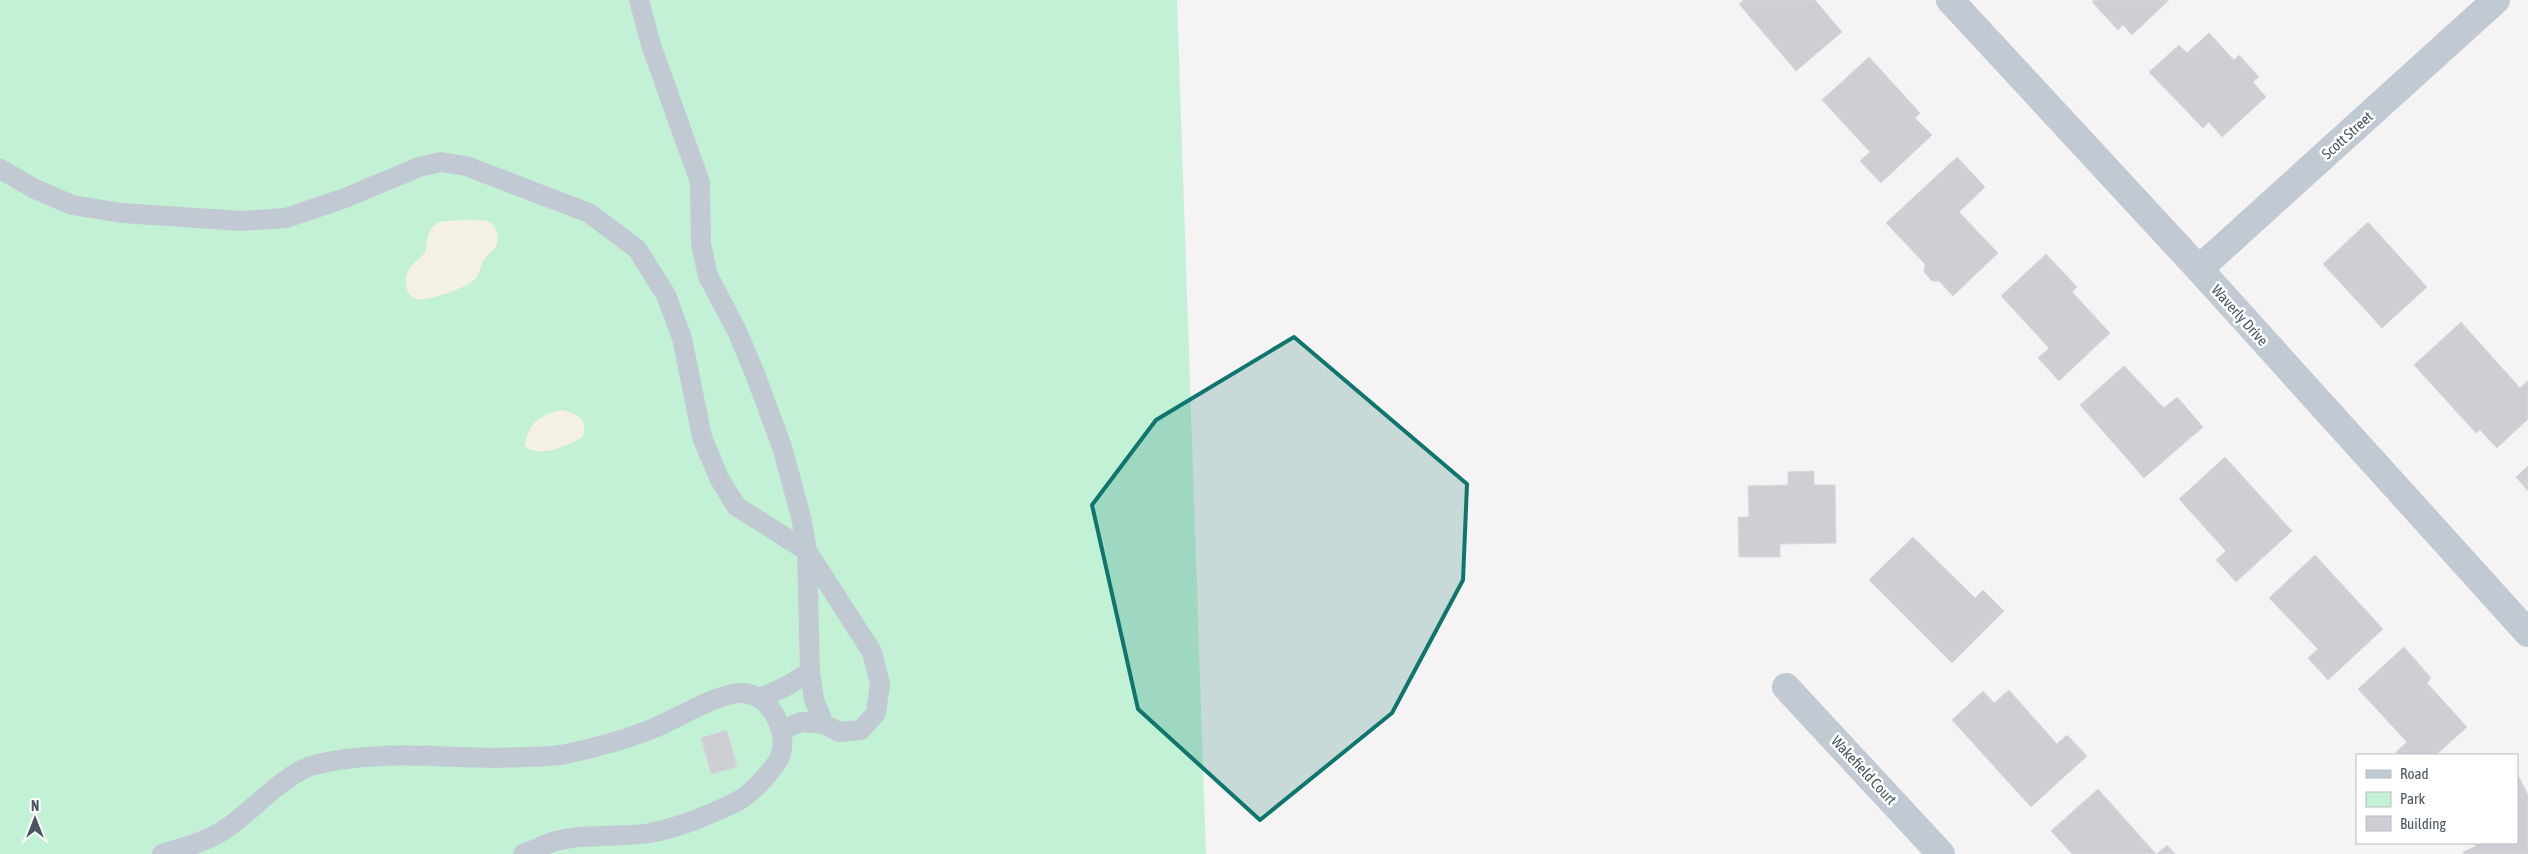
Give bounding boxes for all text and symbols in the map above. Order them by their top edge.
street label: Scott Street [2318,108,2376,162]
street label: Waverly Drive [2208,281,2272,349]
street label: Wakefield Court [1828,732,1900,808]
legend [2356,754,2518,844]
text: Road [2400,765,2429,782]
text: Park [2400,790,2425,807]
north arrow [10,794,60,844]
text: N [31,798,39,814]
text: Building [2400,815,2446,832]

